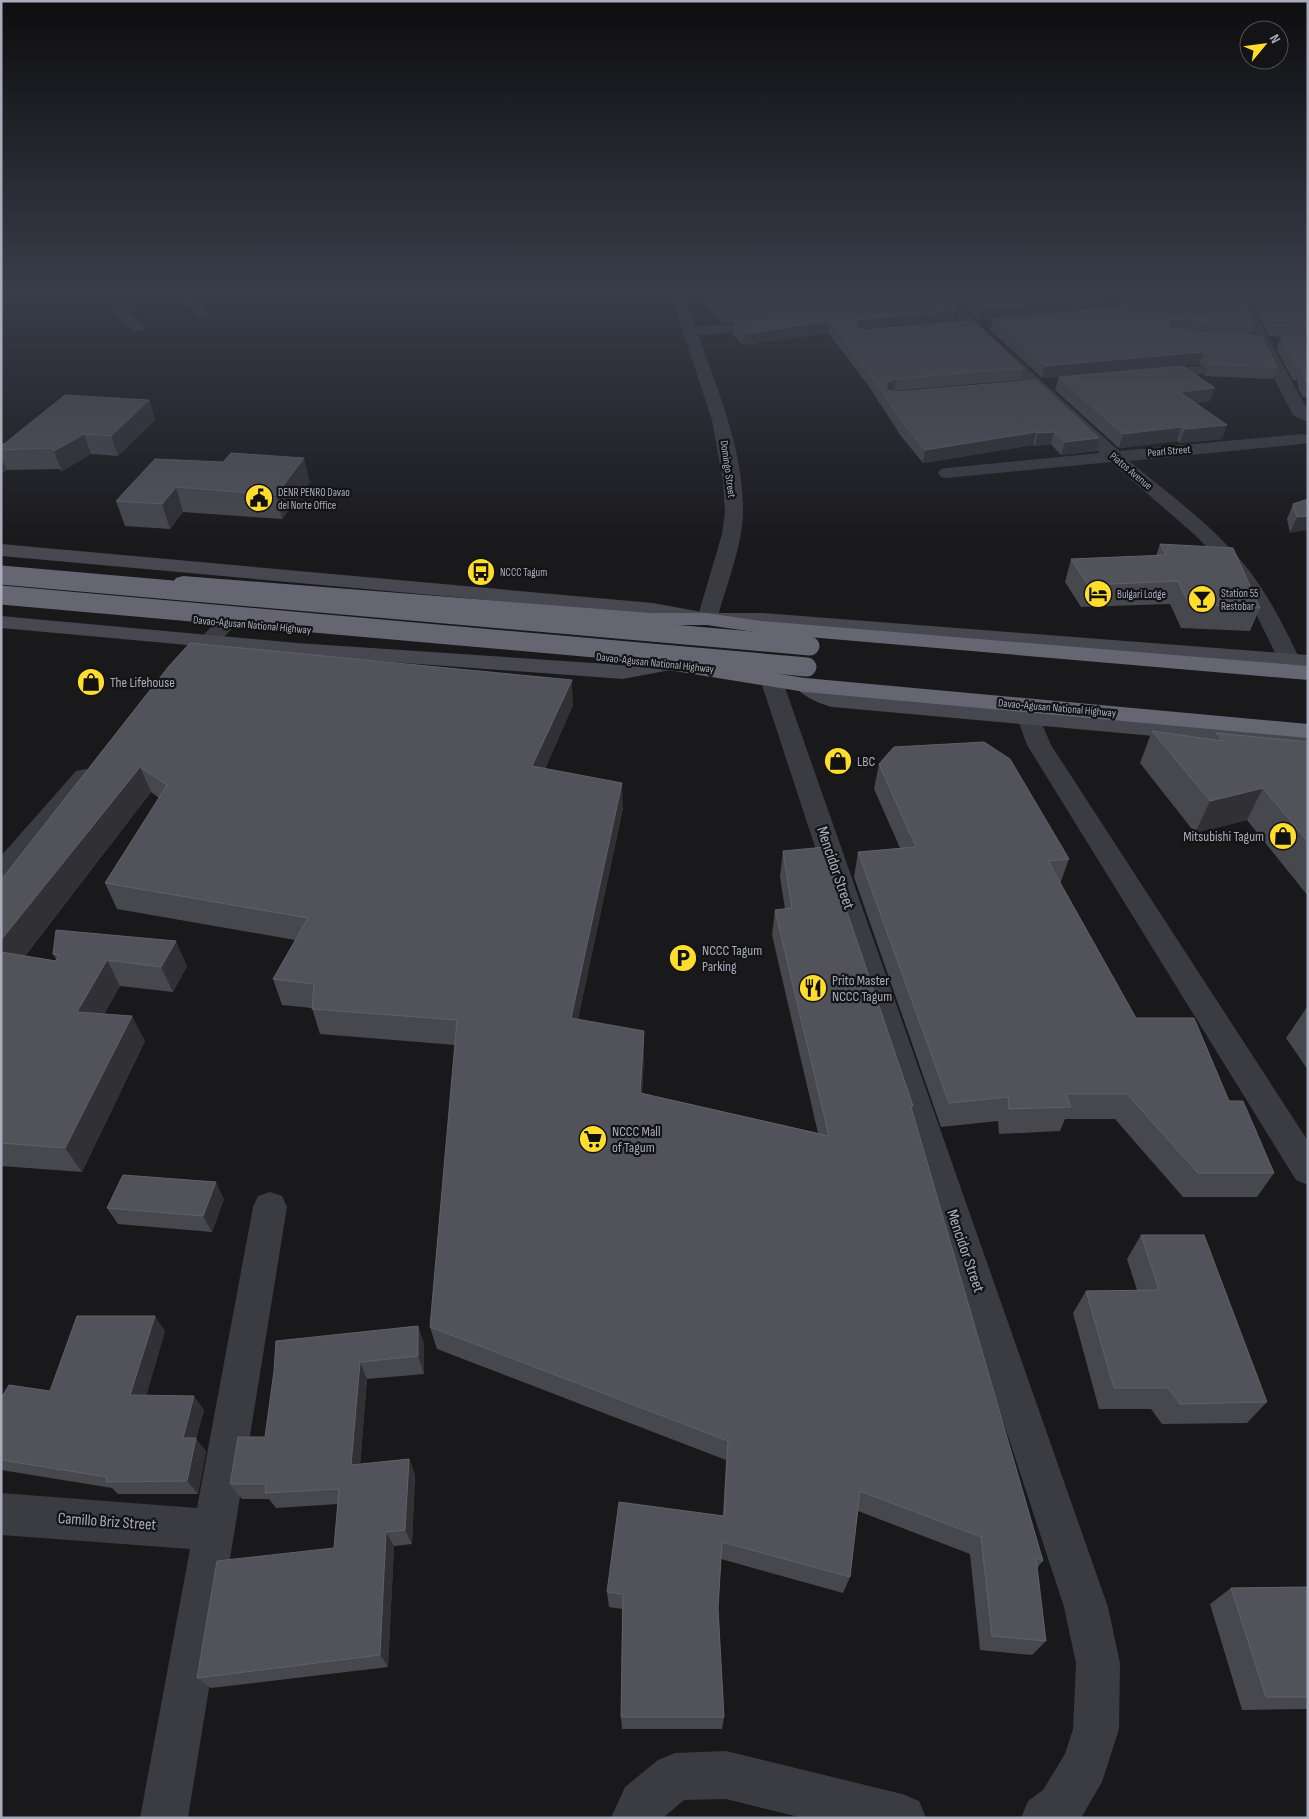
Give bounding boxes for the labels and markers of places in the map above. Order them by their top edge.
public building icon: DENR PENRO Davao del Norte Office [244,483,274,513]
place label: DENR PENRO Davao del Norte Office [278,486,350,512]
bus stop icon: NCCC Tagum [466,557,496,587]
place label: NCCC Tagum [500,566,547,579]
hotel icon: Bulgari Lodge [1083,579,1113,609]
bar icon: Station 55 Restobar [1187,584,1217,614]
place label: Station 55 Restobar [1221,587,1259,613]
place label: Bulgari Lodge [1117,588,1166,601]
shop icon: The Lifehouse [76,667,106,697]
place label: The Lifehouse [110,674,175,691]
shop icon: LBC [823,746,853,776]
place label: LBC [857,753,875,770]
shop icon: Mitsubishi Tagum [1268,821,1298,851]
place label: Mitsubishi Tagum [1183,828,1264,845]
place label: NCCC Tagum Parking [702,942,762,975]
parking icon: NCCC Tagum Parking [668,943,698,973]
place label: Prito Master NCCC Tagum [832,972,892,1005]
restaurant icon: Prito Master NCCC Tagum [798,973,828,1003]
place label: NCCC Mall of Tagum [612,1123,660,1156]
supermarket icon: NCCC Mall of Tagum [578,1124,608,1154]

